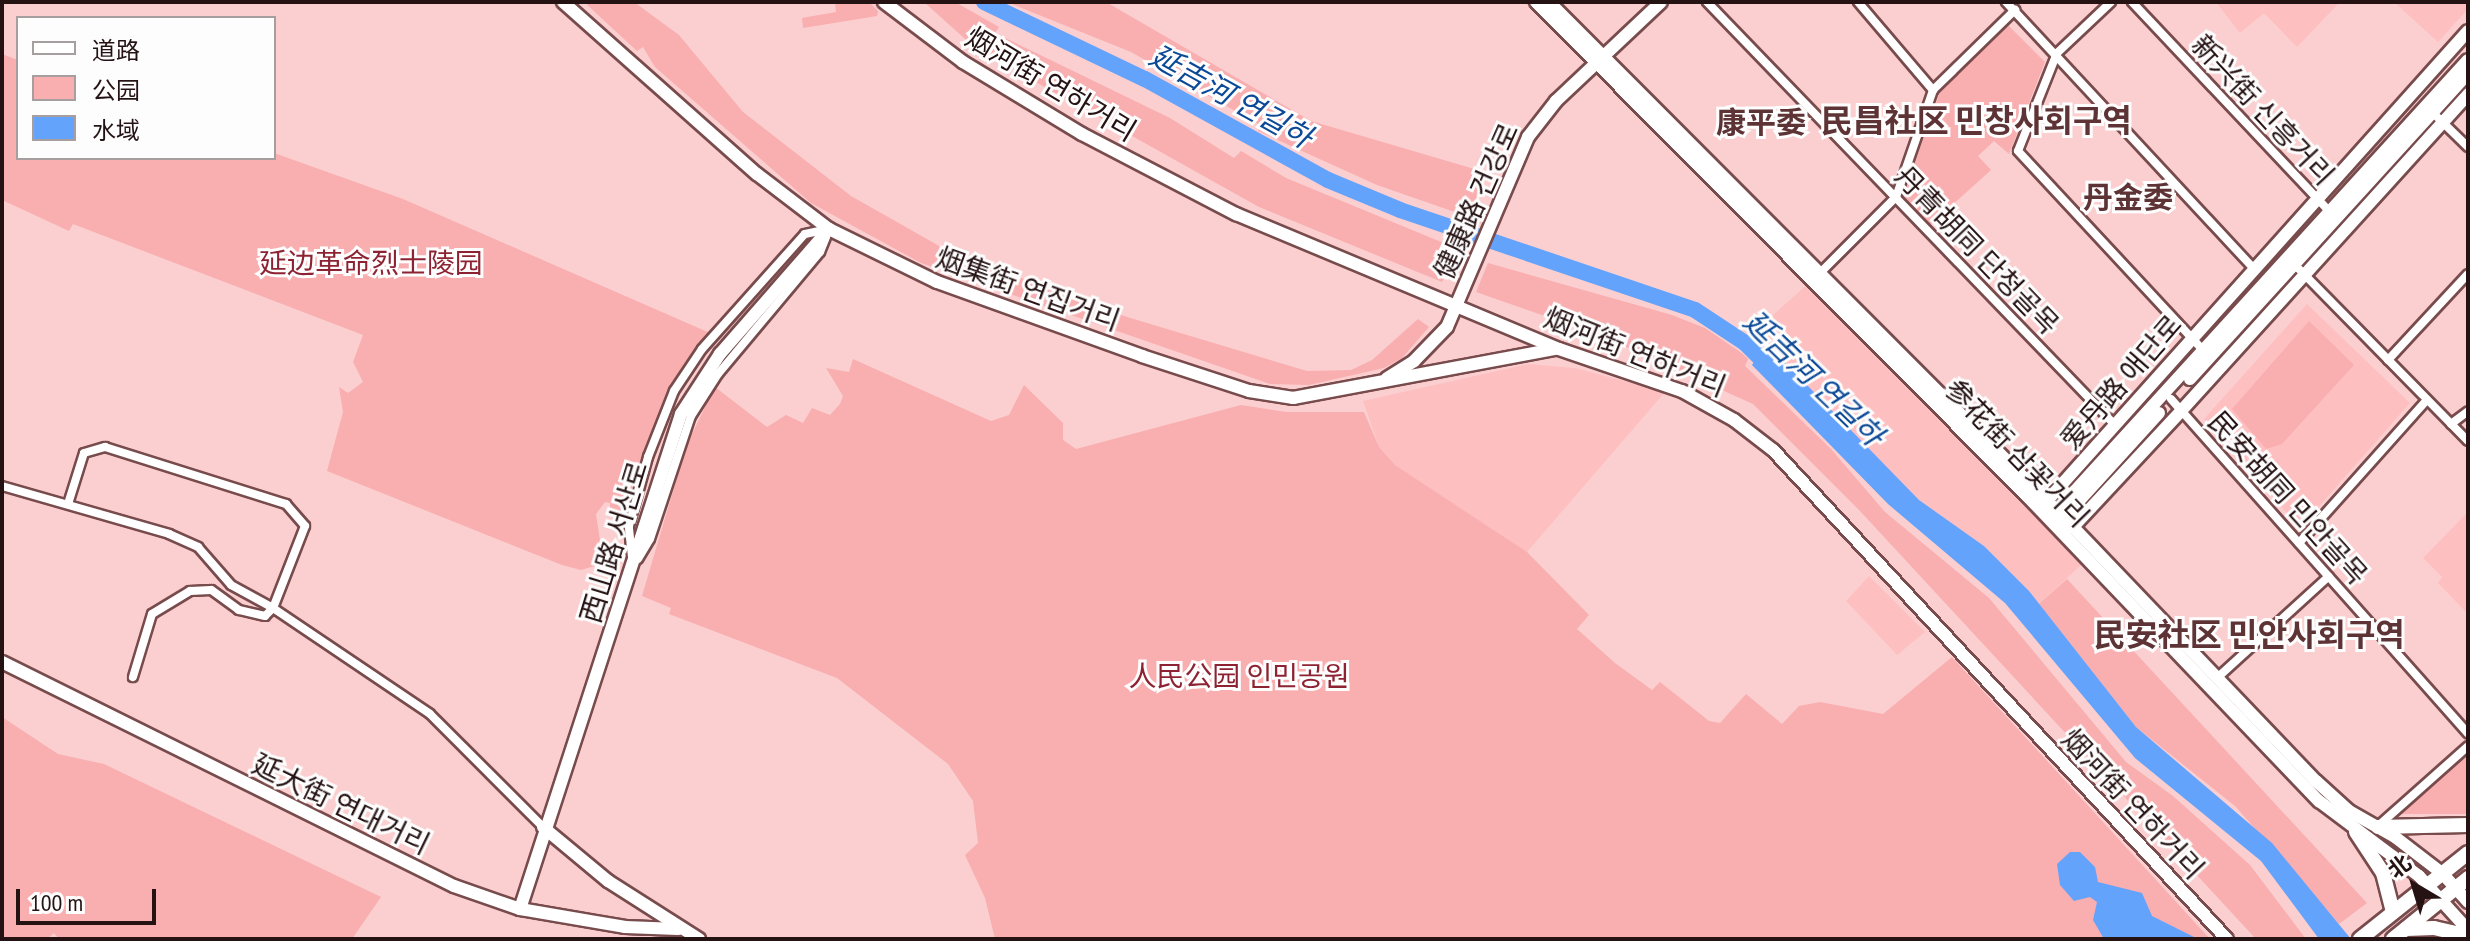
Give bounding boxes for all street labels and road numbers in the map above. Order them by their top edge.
street label: 烟河街 연하거리 [960,20,1142,148]
street label: 新兴街 신흥거리 [2185,28,2341,192]
street label: 健康路 건강로 [1427,118,1525,284]
street label: 丹青胡同 단청골목 [1888,159,2066,341]
street label: 烟集街 연집거리 [932,240,1124,338]
street label: 烟河街 연하거리 [1539,300,1731,404]
street label: 爱丹路 애단로 [2053,308,2189,456]
street label: 参花街 삼꽃거리 [1938,372,2096,534]
street label: 民安胡同 민안골목 [2202,405,2374,591]
street label: 西山路 서산로 [573,457,655,627]
street label: 烟河街 연하거리 [2055,722,2211,886]
street label: 延大街 연대거리 [247,747,435,861]

